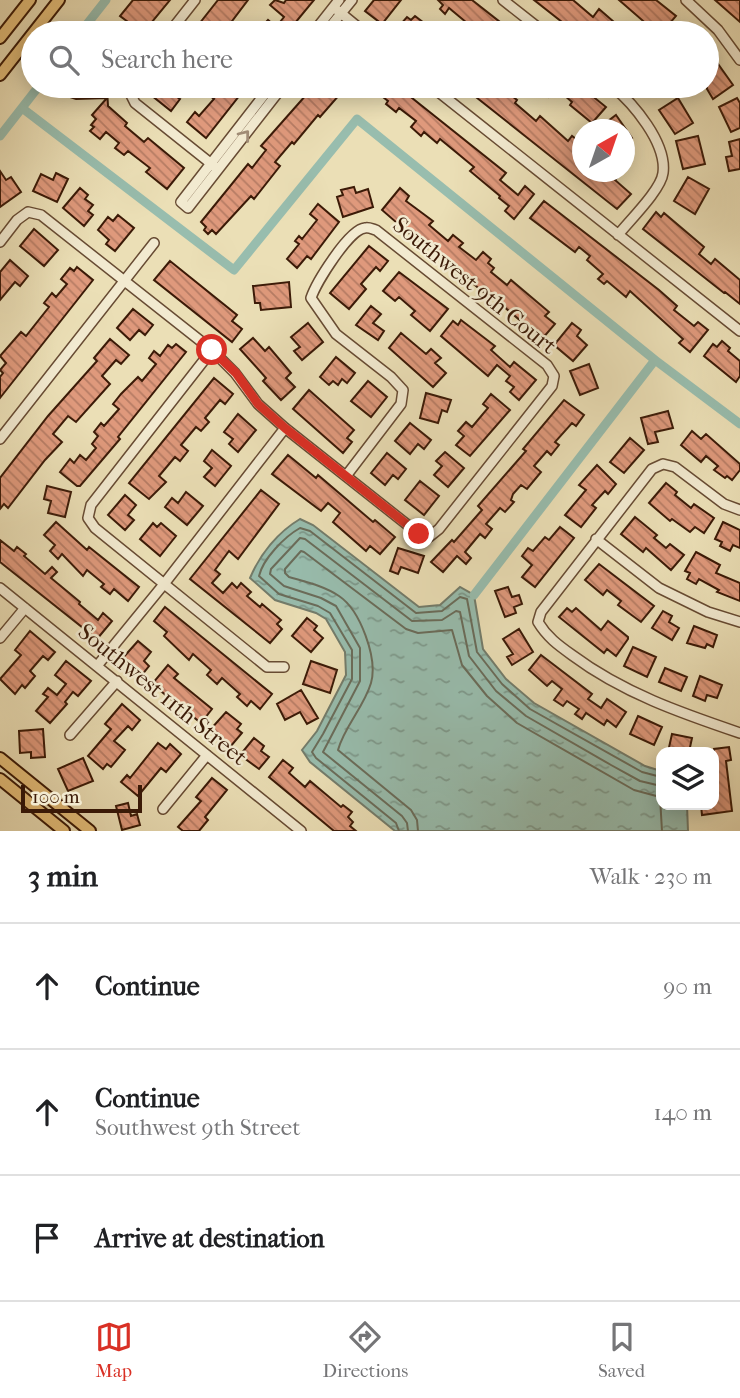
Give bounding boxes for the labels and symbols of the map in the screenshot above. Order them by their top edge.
north arrow [572,119,635,182]
one-way arrow [236,130,249,143]
street label: Southwest 9th Court [387,211,562,360]
route start [196,334,227,365]
route end [403,518,434,549]
street label: Southwest 11th Street [73,618,253,771]
scale bar [21,782,142,814]

